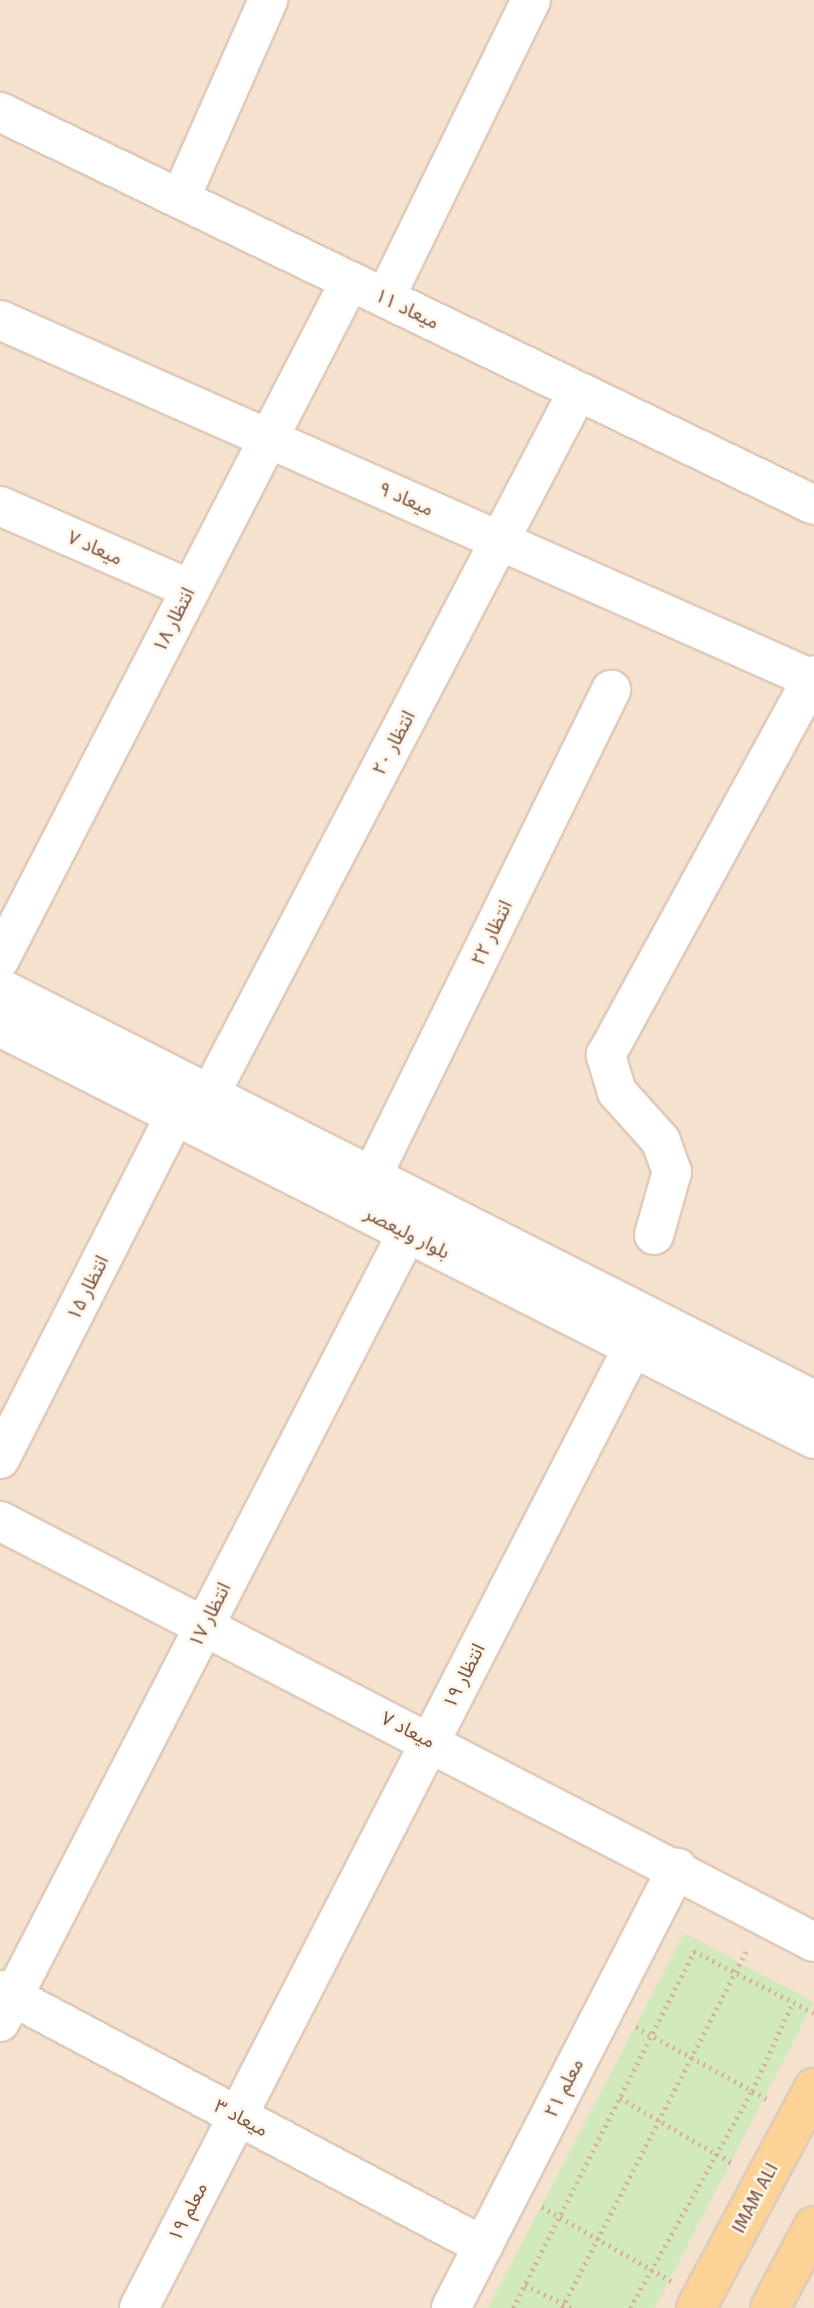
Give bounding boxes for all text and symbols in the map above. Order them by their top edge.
street label: میعاد ۱۱ [371,284,443,334]
street label: میعاد ۹ [375,477,437,521]
street label: میعاد ۷ [64,526,126,570]
street label: انتظار ۱۸ [148,584,200,656]
street label: انتظار ۲۰ [368,707,420,779]
street label: انتظار ۲۲ [467,897,517,969]
street label: بلوار ولیعصر [361,1202,453,1264]
street label: انتظار ۱۵ [62,1252,114,1324]
street label: انتظار ۱۷ [184,1579,236,1651]
street label: انتظار ۱۹ [438,1640,490,1712]
street label: میعاد ۷ [377,1707,439,1753]
street label: معلم ۲۱ [540,2055,588,2121]
street label: میعاد ۳ [210,2094,272,2142]
street label: IMAM ALI [727,2159,783,2237]
street label: معلم ۱۹ [164,2179,212,2245]

